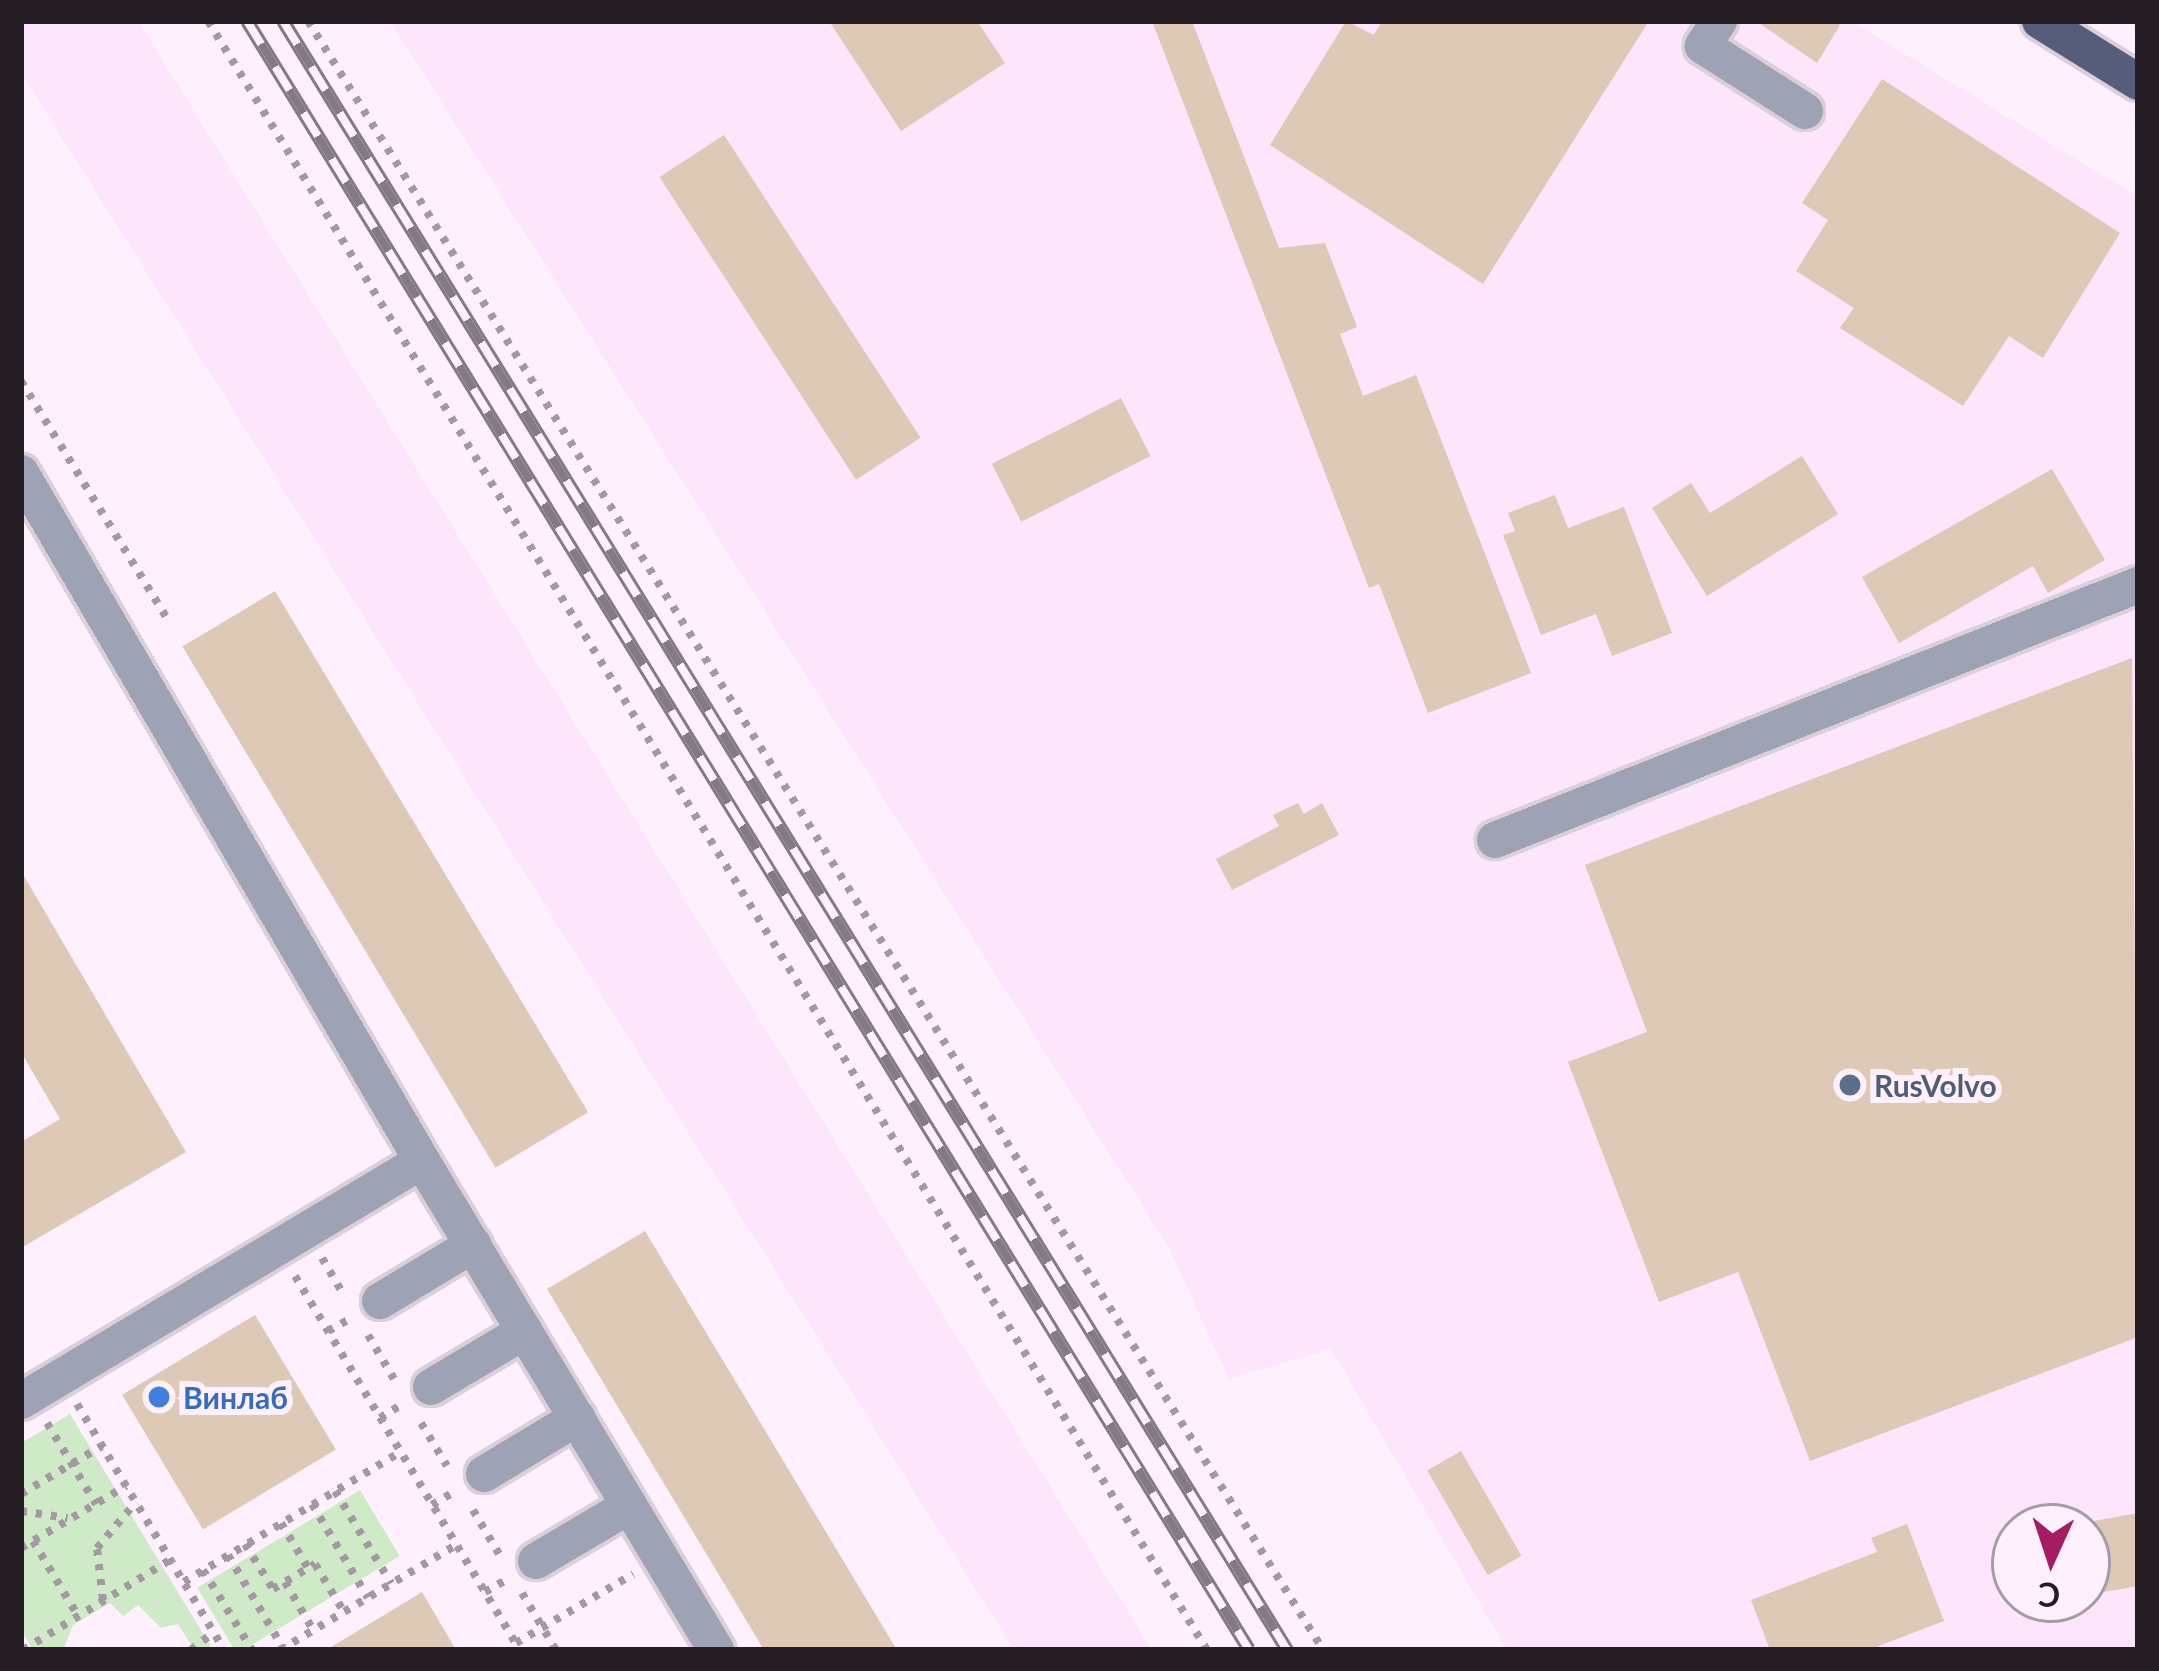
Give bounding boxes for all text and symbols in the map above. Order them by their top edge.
place label: RusVolvo [1874,1067,1997,1103]
marker: RusVolvo [1837,1072,1863,1098]
place label: Винлаб [183,1379,288,1415]
marker: Винлаб [146,1384,172,1410]
north arrow [1991,1503,2111,1623]
text: С [2037,1575,2061,1616]

